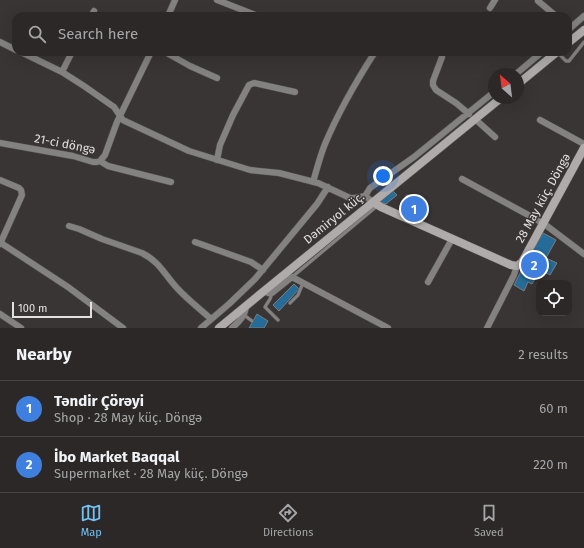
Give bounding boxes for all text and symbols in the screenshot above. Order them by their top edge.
search box [12,12,572,56]
icon: search [26,23,48,45]
text: Search here [58,25,138,43]
north arrow [488,68,524,104]
street label: 21-ci döngə [33,131,97,157]
street label: 28 May küç. Döngə [513,151,573,245]
your location [373,166,393,186]
street label: Dəmiryol küç. [301,189,367,247]
pin: 1 [401,194,427,224]
pin: 2 [521,250,547,280]
map controls [536,280,572,316]
button: locate [536,280,572,316]
scale bar [12,300,92,319]
text: 100 m [18,302,47,315]
text: Nearby [16,344,71,365]
text: 2 results [518,347,568,362]
text: Təndir Çörəyi [54,392,144,410]
text: 1 [26,401,32,416]
text: 60 m [539,401,568,416]
text: Shop · 28 May küç. Döngə [54,410,202,425]
text: İbo Market Baqqal [54,448,179,466]
text: 2 [26,457,32,472]
text: 220 m [533,457,568,472]
text: Supermarket · 28 May küç. Döngə [54,466,248,481]
tab: Map [80,502,102,539]
tab: Directions [263,502,313,539]
tab: Saved [474,502,504,539]

